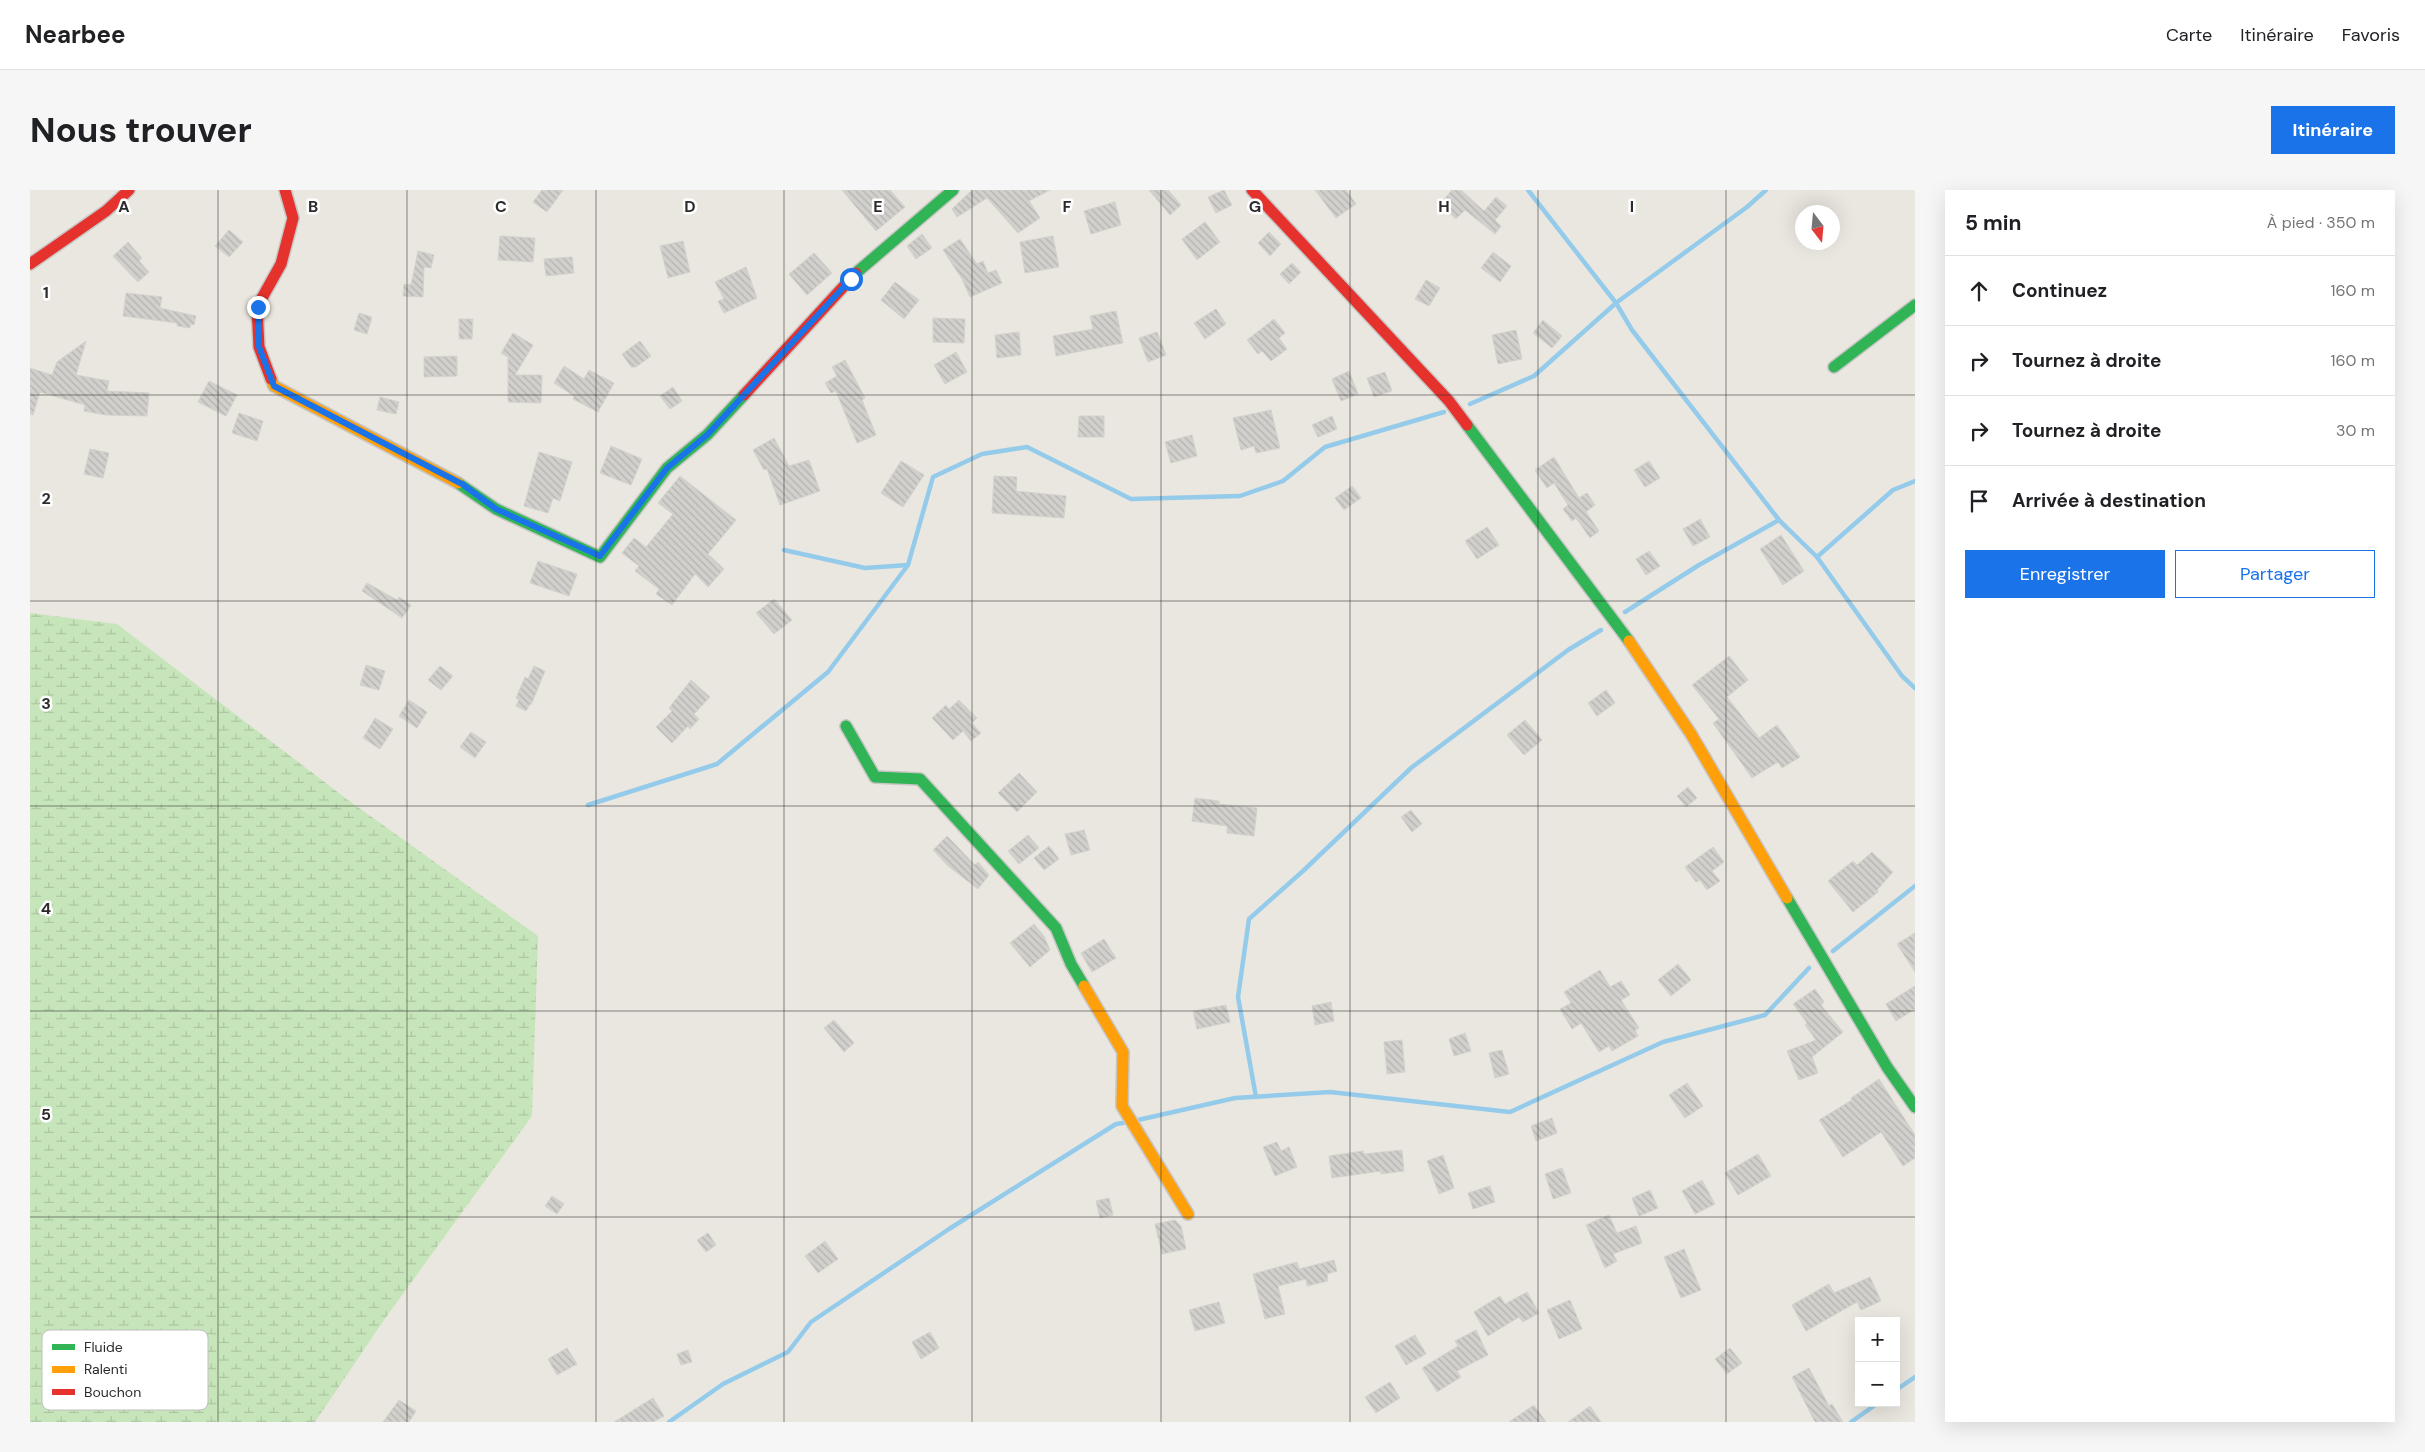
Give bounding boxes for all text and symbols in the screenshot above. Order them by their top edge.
text: Nearbee [25,19,125,50]
text: Carte [2166,23,2212,47]
text: Itinéraire [2240,23,2314,47]
text: Favoris [2342,23,2400,47]
button: Itinéraire [2271,106,2395,154]
text: Nous trouver [30,107,252,153]
text: A [118,196,130,217]
text: B [308,196,318,217]
text: C [495,196,507,217]
text: D [684,196,696,217]
text: E [873,196,883,217]
text: F [1063,196,1072,217]
text: G [1249,196,1261,217]
text: H [1438,196,1450,217]
text: I [1630,196,1634,217]
north arrow [1795,205,1840,250]
text: 5 min [1965,209,2021,237]
text: À pied · 350 m [2267,212,2375,233]
route start [840,268,863,291]
icon: ahead [1965,277,1993,305]
text: Continuez [2012,278,2107,303]
text: 160 m [2331,280,2375,301]
text: 1 [43,282,49,303]
route end [247,296,270,319]
icon: right [1965,347,1993,375]
text: Tournez à droite [2012,348,2162,373]
text: 160 m [2331,350,2375,371]
icon: right [1965,417,1993,445]
text: Tournez à droite [2012,418,2162,443]
text: 30 m [2336,420,2375,441]
icon: arrive [1965,487,1993,515]
text: 2 [41,488,51,509]
text: Arrivée à destination [2012,488,2206,513]
button: Enregistrer [1965,550,2165,598]
button: Partager [2175,550,2375,598]
text: 3 [41,693,51,714]
text: 4 [41,898,51,919]
text: 5 [41,1104,51,1125]
map controls [1855,1317,1900,1407]
button: + [1855,1317,1900,1362]
legend [42,1330,208,1410]
text: Fluide [84,1338,123,1356]
text: Ralenti [84,1360,128,1378]
button: − [1855,1362,1900,1407]
text: Bouchon [84,1383,141,1401]

